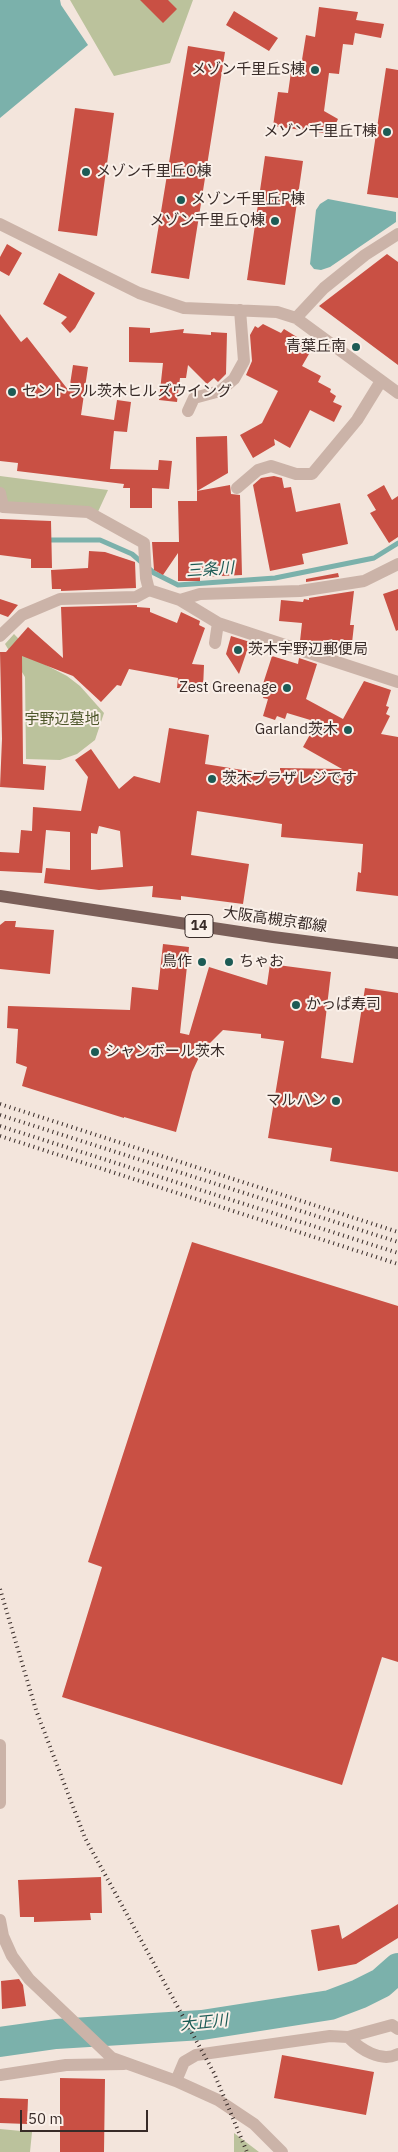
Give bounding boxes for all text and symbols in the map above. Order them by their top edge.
place label: メゾン千里丘S棟 [191,61,305,79]
marker: メゾン千里丘S棟 [309,64,321,76]
place label: メゾン千里丘T棟 [263,123,377,141]
marker: メゾン千里丘T棟 [381,126,393,138]
place label: メゾン千里丘O棟 [96,163,212,181]
marker: メゾン千里丘O棟 [80,166,92,178]
place label: メゾン千里丘P棟 [191,191,305,209]
marker: メゾン千里丘P棟 [175,194,187,206]
place label: メゾン千里丘Q棟 [149,212,265,230]
marker: メゾン千里丘Q棟 [269,215,281,227]
place label: 青葉丘南 [286,338,346,356]
marker: 青葉丘南 [350,341,362,353]
place label: セントラル茨木ヒルズウイング [22,383,232,401]
marker: セントラル茨木ヒルズウイング [6,386,18,398]
water label: 三条川 [185,559,235,581]
place label: 茨木宇野辺郵便局 [248,641,368,659]
marker: 茨木宇野辺郵便局 [232,644,244,656]
place label: Zest Greenage [179,679,277,697]
marker: Zest Greenage [281,682,293,694]
park label: 宇野辺墓地 [25,711,99,729]
place label: Garland茨木 [255,721,338,739]
marker: Garland茨木 [342,724,354,736]
place label: 茨木プラザレジです [222,770,357,788]
marker: 茨木プラザレジです [206,773,218,785]
street label: 大阪高槻京都線 [222,904,328,936]
road number: 14 [185,914,213,938]
place label: 鳥作 [162,953,192,971]
place label: ちゃお [239,953,284,971]
marker: 鳥作 [196,956,208,968]
marker: ちゃお [223,956,235,968]
place label: かっぱ寿司 [306,996,381,1014]
marker: かっぱ寿司 [290,999,302,1011]
place label: シャンボール茨木 [105,1043,225,1061]
marker: シャンボール茨木 [89,1046,101,1058]
place label: マルハン [266,1092,326,1110]
marker: マルハン [330,1095,342,1107]
water label: 大正川 [179,2011,229,2035]
scale bar [22,2100,150,2132]
text: 50 m [28,2109,63,2128]

